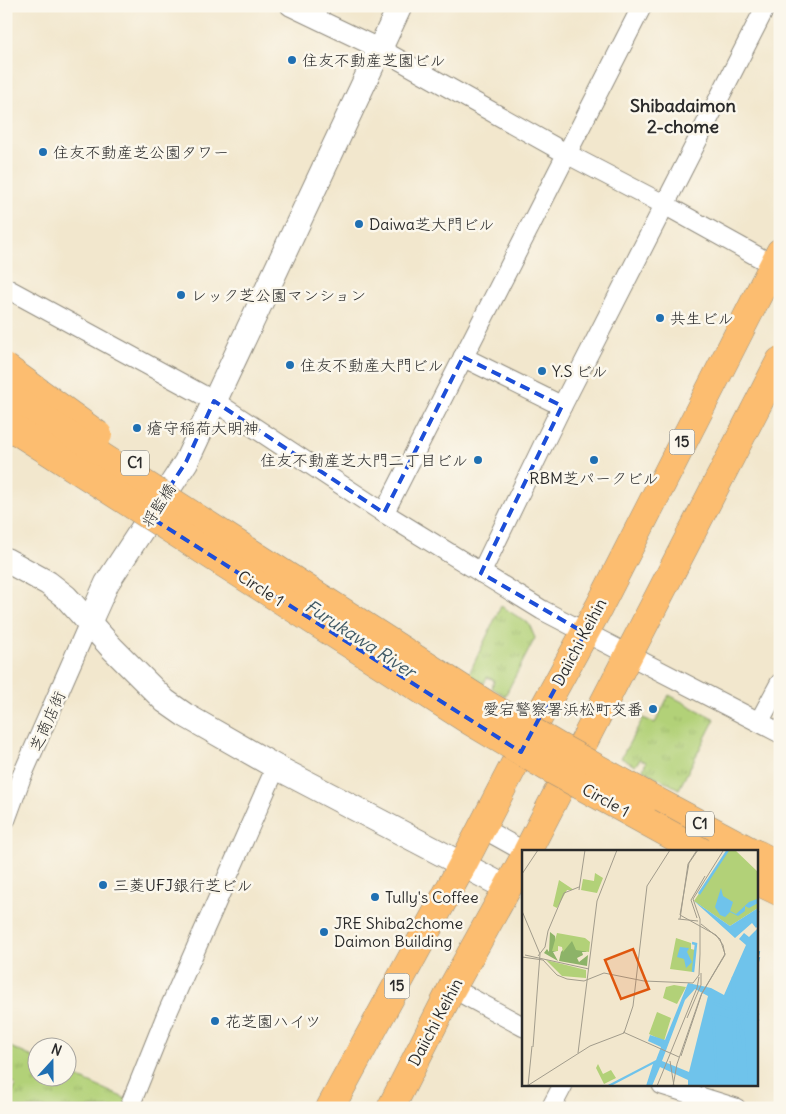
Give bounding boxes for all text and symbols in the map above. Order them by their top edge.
place label: 住友不動産芝園ビル [302,50,446,70]
marker: 住友不動産芝園ビル [286,54,298,66]
district label: Shibadaimon 2-chome [630,94,736,138]
place label: 住友不動産芝公園タワー [53,142,229,162]
marker: 住友不動産芝公園タワー [37,146,49,158]
place label: Daiwa芝大門ビル [369,214,494,234]
marker: Daiwa芝大門ビル [353,218,365,230]
place label: レック芝公園マンション [191,285,366,305]
marker: レック芝公園マンション [175,289,187,301]
place label: 共生ビル [670,308,734,328]
marker: 共生ビル [654,312,666,324]
place label: 住友不動産大門ビル [300,355,444,375]
marker: 住友不動産大門ビル [284,359,296,371]
place label: Y.S ビル [552,361,608,381]
marker: Y.S ビル [536,365,548,377]
place label: 瘡守稲荷大明神 [147,418,259,438]
marker: 瘡守稲荷大明神 [131,422,143,434]
road number: 15 [670,430,694,454]
road number: C1 [121,450,149,476]
place label: 住友不動産芝大門二丁目ビル [260,450,468,470]
marker: 住友不動産芝大門二丁目ビル [472,454,484,466]
marker: RBM芝パークビル [588,454,600,466]
place label: RBM芝パークビル [529,468,659,488]
street label: 将監橋 [137,479,179,531]
street label: Circle 1 [234,566,288,610]
water label: Furukawa River [301,594,422,684]
street label: Daiichi Keihin [548,595,610,689]
street label: 芝商店街 [25,688,69,754]
place label: 愛宕警察署浜松町交番 [483,699,643,719]
marker: 愛宕警察署浜松町交番 [647,703,659,715]
street label: Circle 1 [579,779,633,821]
road number: C1 [686,812,714,836]
inset map [522,850,758,1086]
place label: 三菱UFJ銀行芝ビル [113,875,253,895]
marker: 三菱UFJ銀行芝ビル [97,879,109,891]
place label: Tully's Coffee [385,887,479,907]
marker: Tully's Coffee [369,891,381,903]
place label: JRE Shiba2chome Daimon Building [334,913,463,951]
marker: JRE Shiba2chome Daimon Building [318,926,330,938]
road number: 15 [384,974,410,998]
street label: Daiichi Keihin [404,975,466,1069]
place label: 花芝園ハイツ [225,1011,321,1031]
marker: 花芝園ハイツ [209,1015,221,1027]
north arrow [28,1036,78,1086]
text: N [49,1040,64,1060]

